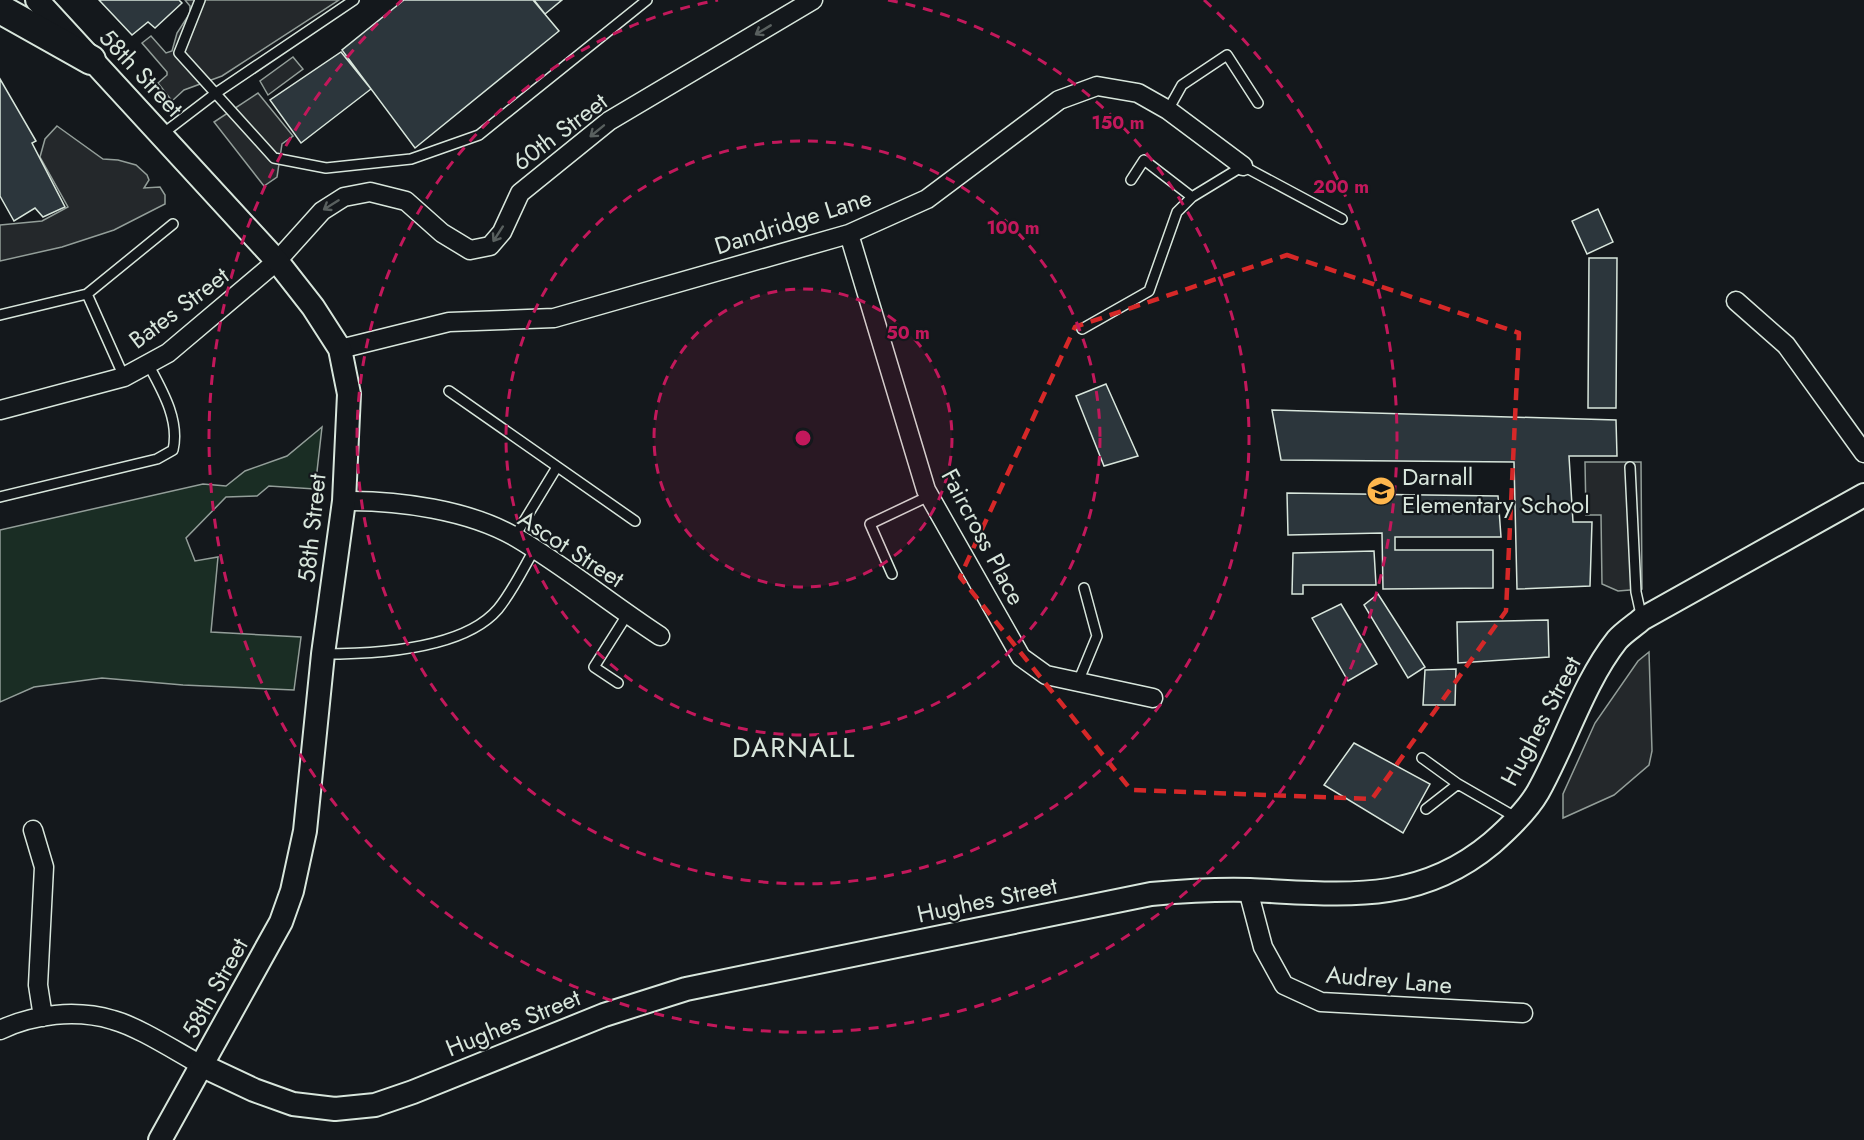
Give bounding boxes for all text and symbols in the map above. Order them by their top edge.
street label: 58th Street [91,21,192,125]
one-way arrow [755,24,772,36]
street label: 60th Street [505,84,615,179]
text: 150 m [1092,110,1144,136]
one-way arrow [589,125,605,138]
text: 200 m [1313,174,1369,200]
street label: Dandridge Lane [710,180,876,263]
one-way arrow [323,199,340,211]
text: 100 m [986,215,1040,241]
one-way arrow [492,225,504,242]
street label: Bates Street [121,258,236,357]
text: 50 m [886,320,930,346]
centre of rings [793,428,813,448]
place label: Darnall Elementary School [1402,459,1590,522]
street label: Faircross Place [933,462,1034,611]
street label: 58th Street [288,471,335,584]
school or university icon: Darnall Elementary School [1365,475,1397,507]
street label: Ascot Street [511,501,631,596]
street label: Hughes Street [1492,649,1590,792]
district label: DARNALL [732,728,856,767]
street label: Hughes Street [914,868,1060,931]
street label: 58th Street [173,931,257,1044]
street label: Audrey Lane [1324,957,1454,1002]
street label: Hughes Street [440,980,586,1065]

